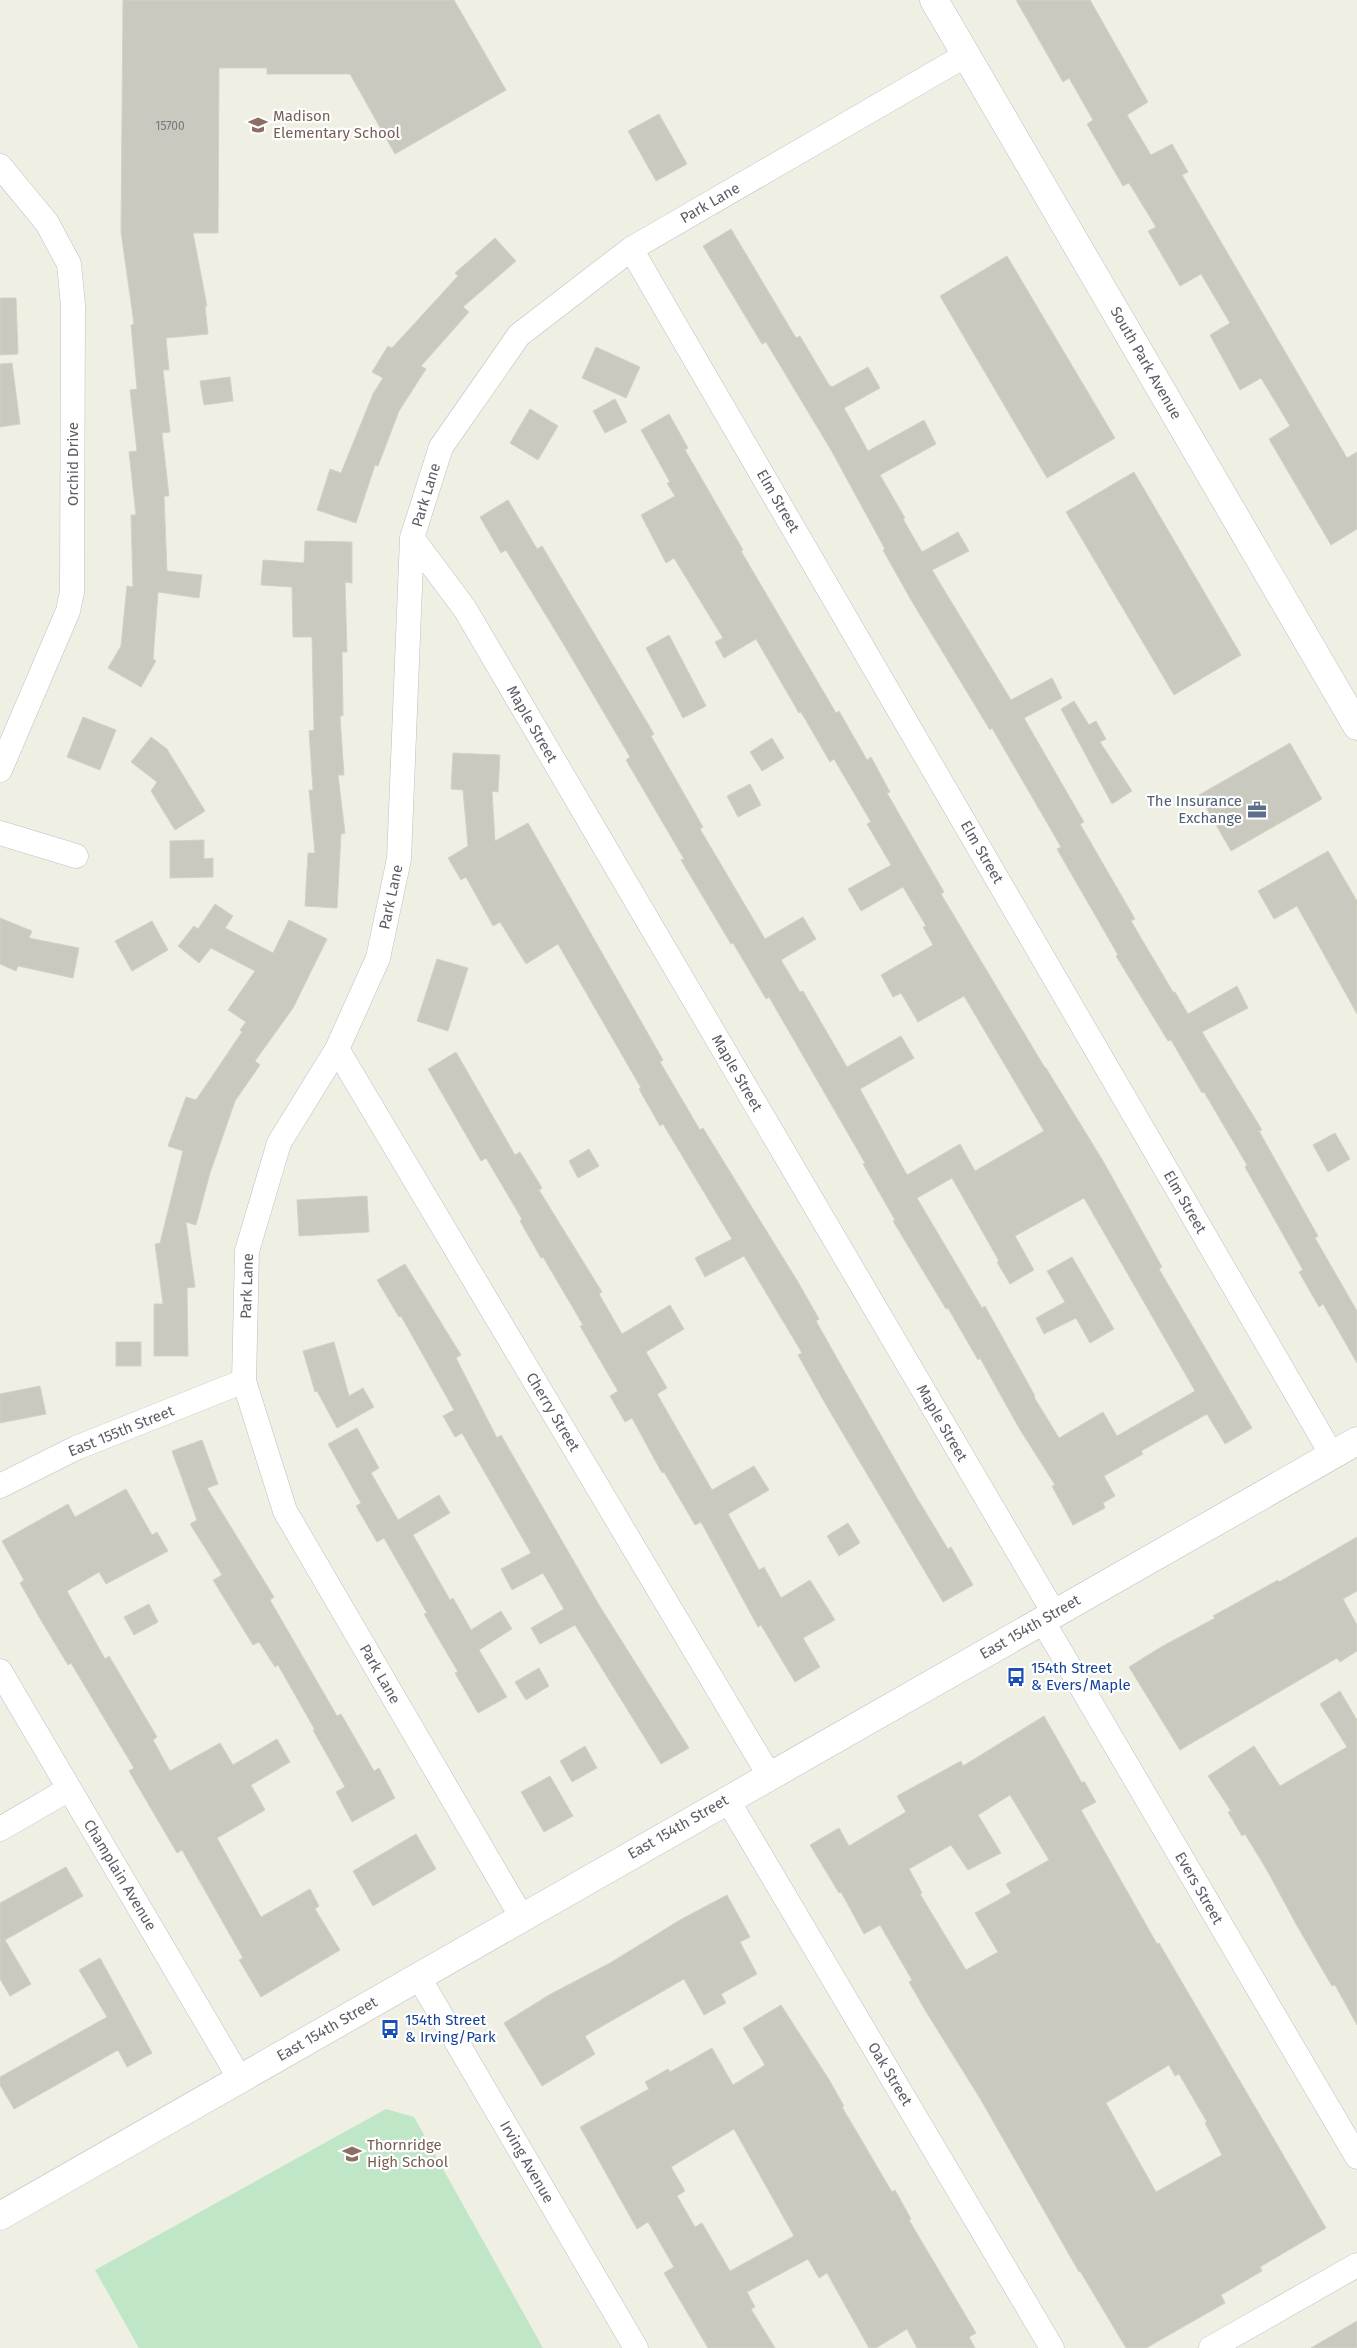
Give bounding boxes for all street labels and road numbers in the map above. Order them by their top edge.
street label: Park Lane [677,179,743,227]
street label: South Park Avenue [1106,303,1186,423]
street label: Orchid Drive [64,422,82,506]
street label: Park Lane [408,461,444,529]
street label: Elm Street [753,466,804,536]
street label: Maple Street [503,682,562,766]
street label: Elm Street [957,817,1008,887]
street label: Park Lane [375,863,407,931]
street label: Maple Street [708,1031,767,1115]
street label: Elm Street [1160,1167,1211,1237]
street label: Park Lane [237,1253,257,1319]
street label: Cherry Street [522,1369,584,1455]
street label: Maple Street [913,1381,972,1465]
street label: East 155th Street [65,1401,177,1460]
street label: East 154th Street [977,1591,1084,1663]
street label: Park Lane [356,1641,404,1707]
street label: East 154th Street [625,1791,732,1863]
street label: Champlain Avenue [80,1816,160,1934]
street label: Evers Street [1171,1849,1227,1928]
street label: East 154th Street [274,1993,381,2065]
street label: Oak Street [864,2039,916,2109]
street label: Irving Avenue [496,2118,558,2206]

